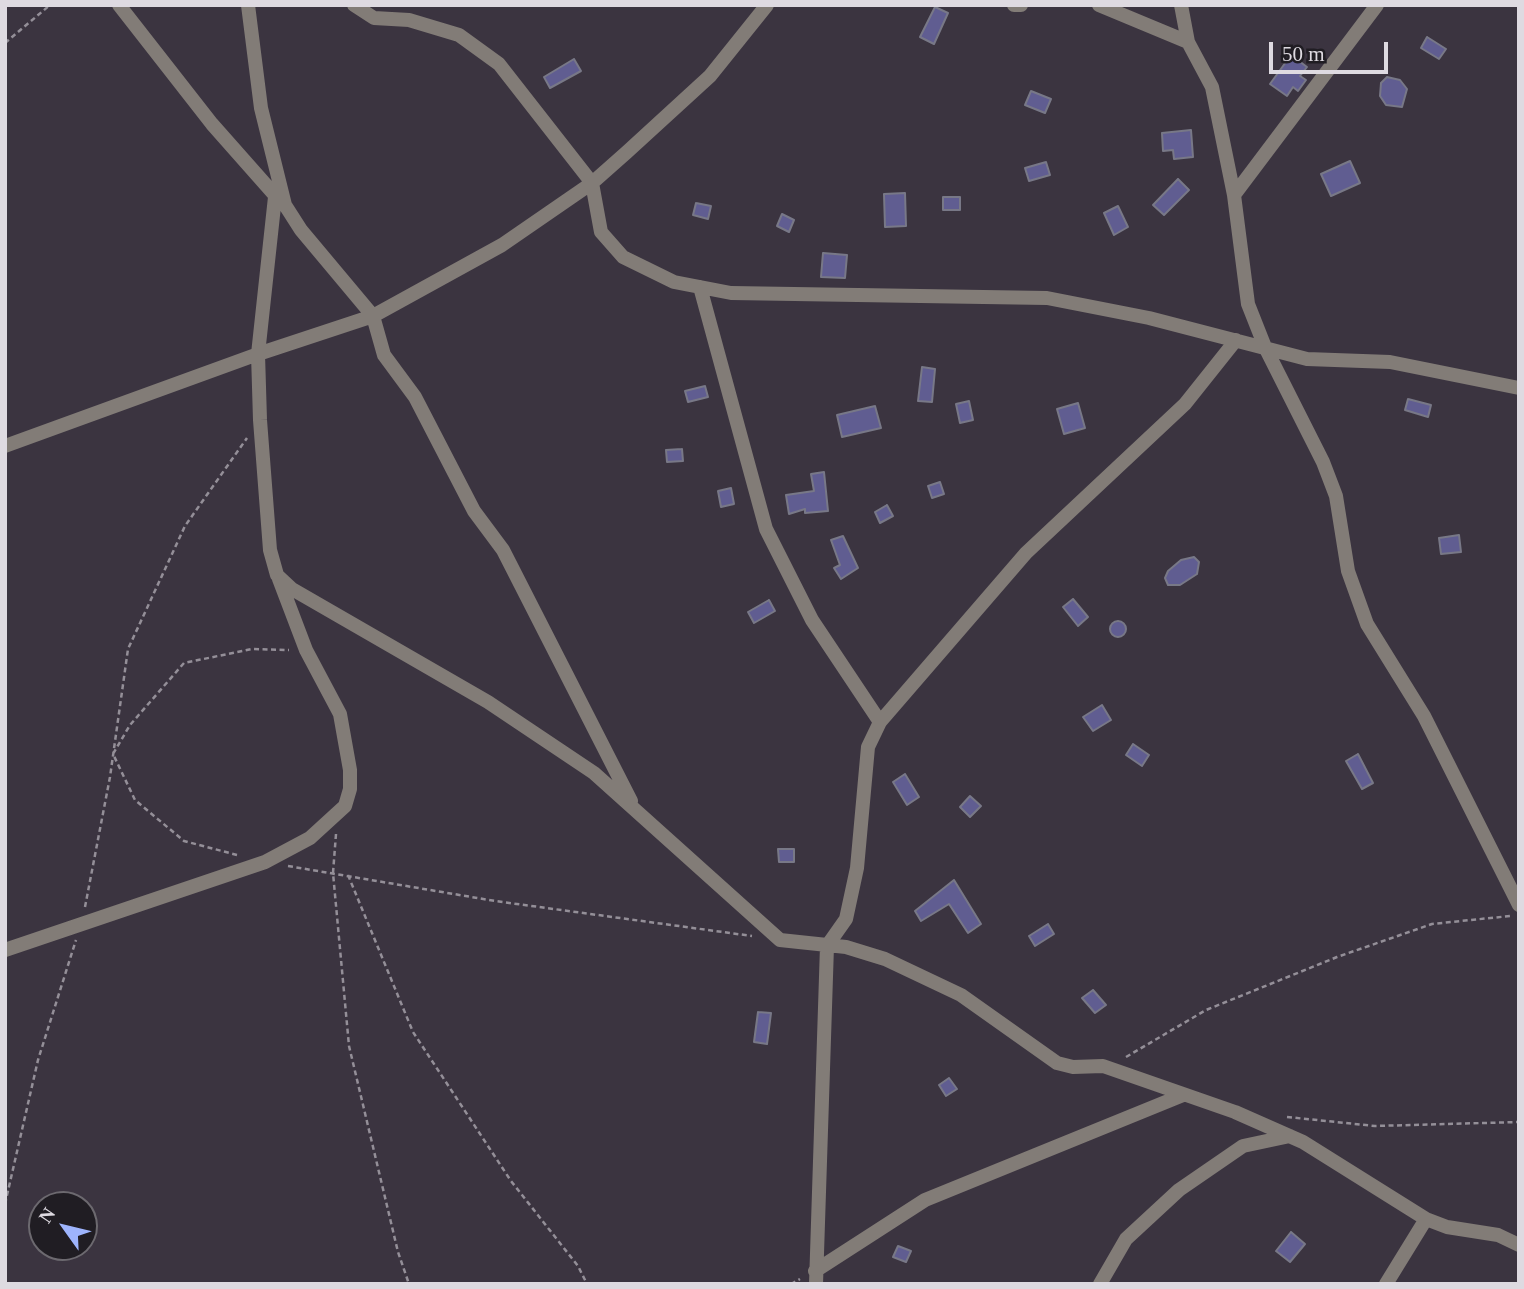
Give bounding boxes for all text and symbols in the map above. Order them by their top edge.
scale bar [1272,28,1391,72]
text: 50 m [1282,42,1325,66]
north arrow [28,1191,98,1261]
text: N [34,1204,59,1227]

